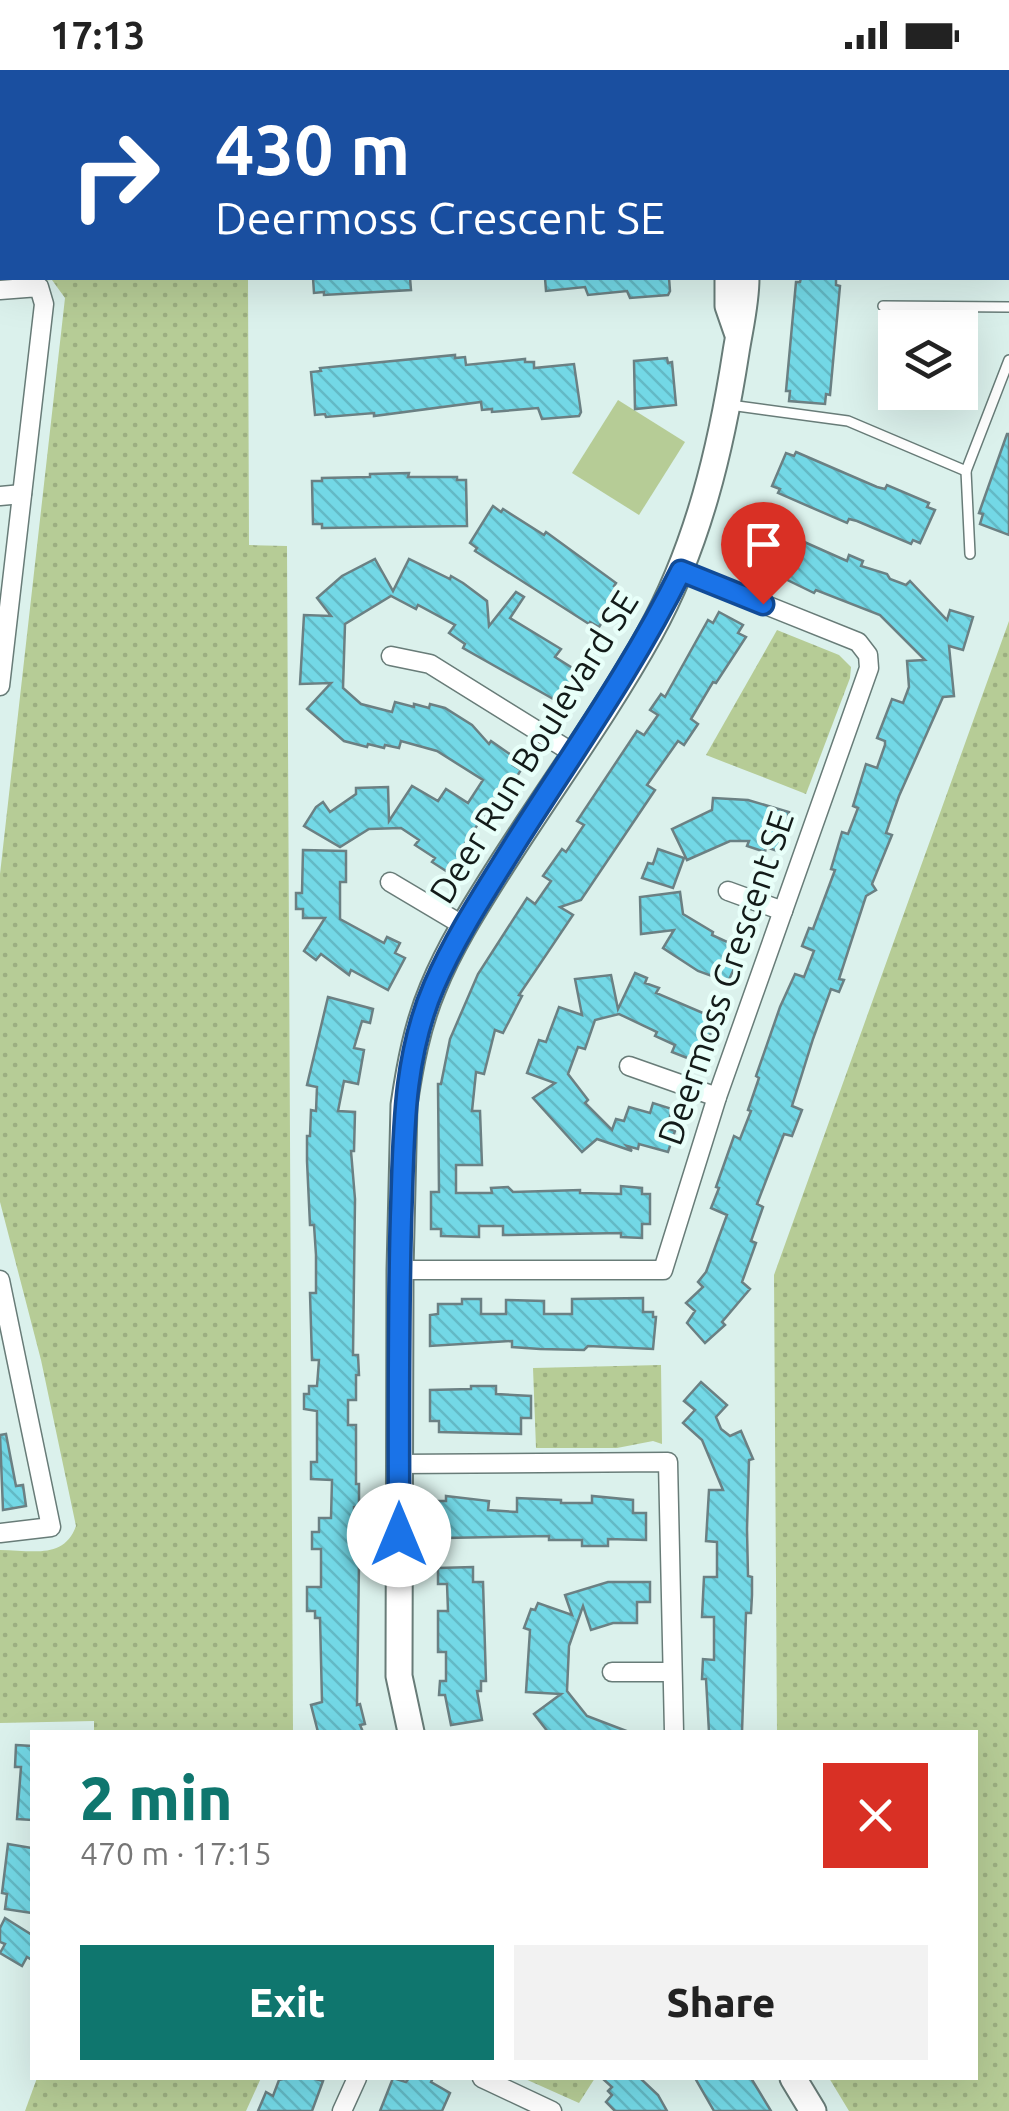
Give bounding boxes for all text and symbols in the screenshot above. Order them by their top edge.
text: 17:13 [50,14,145,56]
icon: right [50,110,180,240]
text: 430 m [215,110,410,188]
text: Deermoss Crescent SE [215,192,665,243]
map controls [878,310,978,410]
button: layers [878,310,978,410]
pin [721,502,806,605]
icon: arrive [736,517,791,572]
street label: Deer Run Boulevard SE [421,583,646,910]
street label: Deermoss Crescent SE [649,806,801,1150]
position arrow [347,1483,451,1587]
button: close [823,1763,928,1868]
text: 2 min [80,1764,233,1831]
text: 470 m · 17:15 [80,1835,272,1871]
button: Exit [80,1945,494,2060]
button: Share [514,1945,928,2060]

